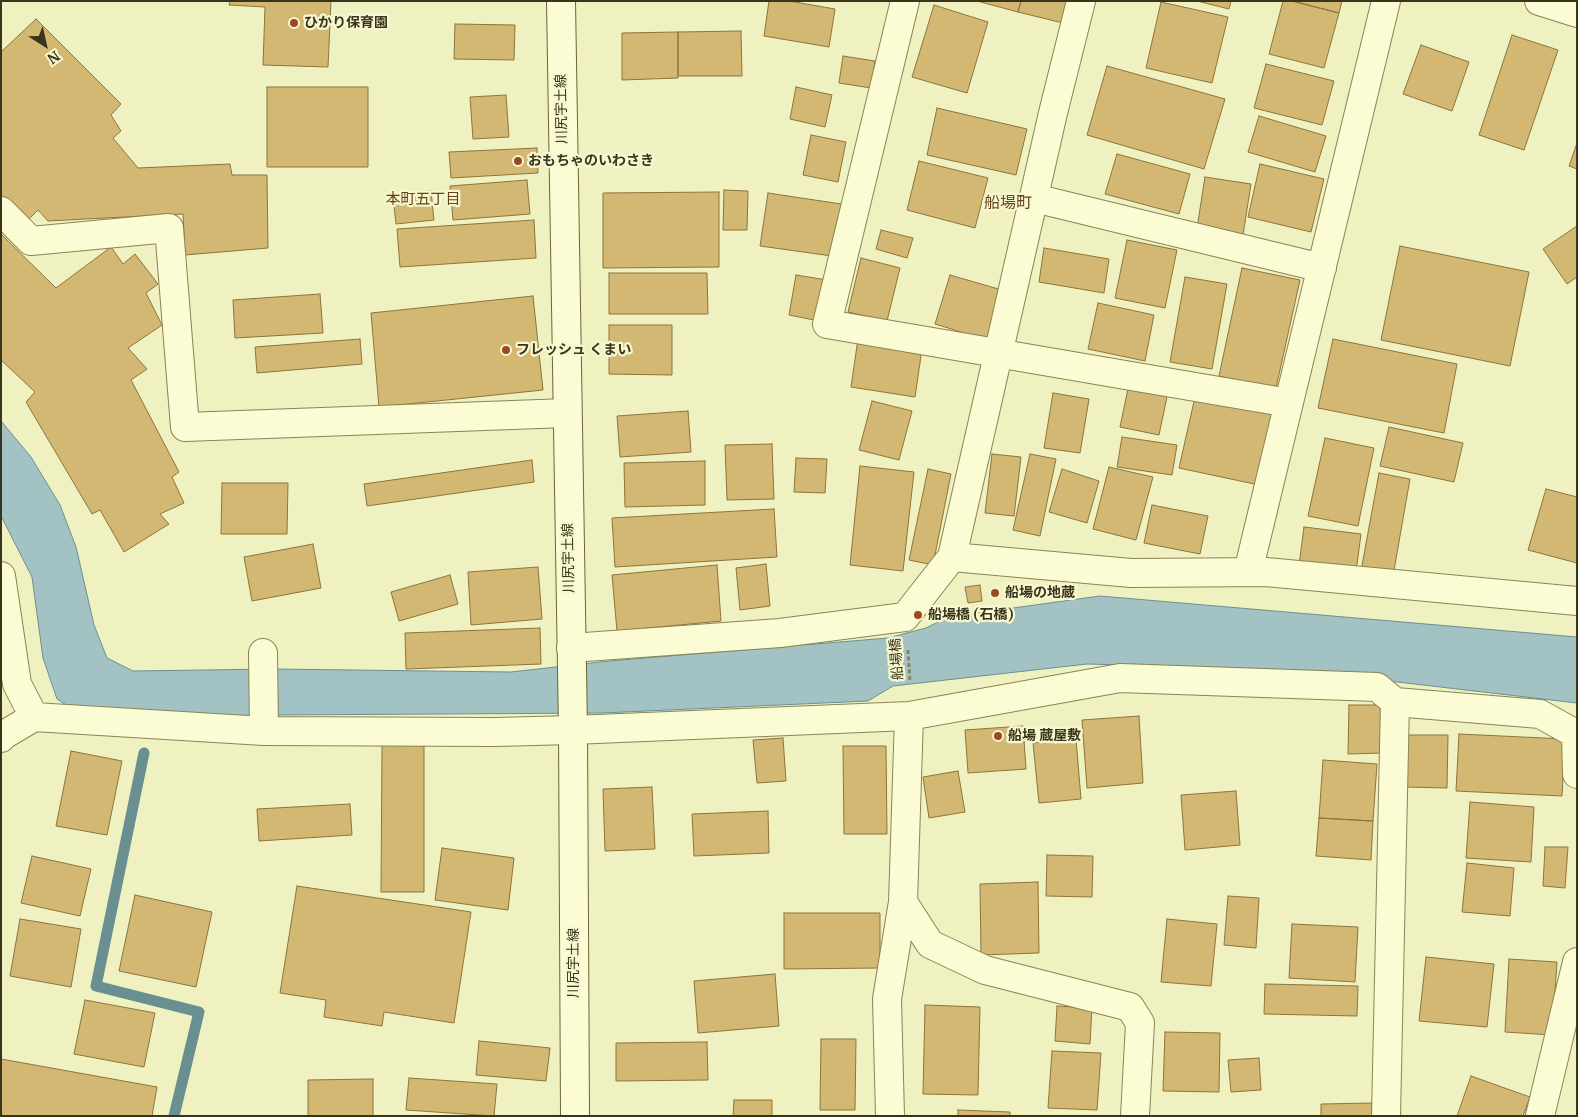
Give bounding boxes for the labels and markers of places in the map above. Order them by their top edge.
place label: ひかり保育園 [304,15,388,31]
marker: ひかり保育園 [288,17,300,29]
place label: おもちゃのいわさき [528,153,654,169]
marker: おもちゃのいわさき [512,155,524,167]
place label: フレッシュ くまい [516,342,631,358]
marker: フレッシュ くまい [500,344,512,356]
place label: 船場の地蔵 [1005,585,1075,601]
marker: 船場の地蔵 [989,587,1001,599]
place label: 船場橋 (石橋) [928,607,1014,623]
marker: 船場橋 (石橋) [912,609,924,621]
place label: 船場 蔵屋敷 [1008,728,1081,744]
marker: 船場 蔵屋敷 [992,730,1004,742]

